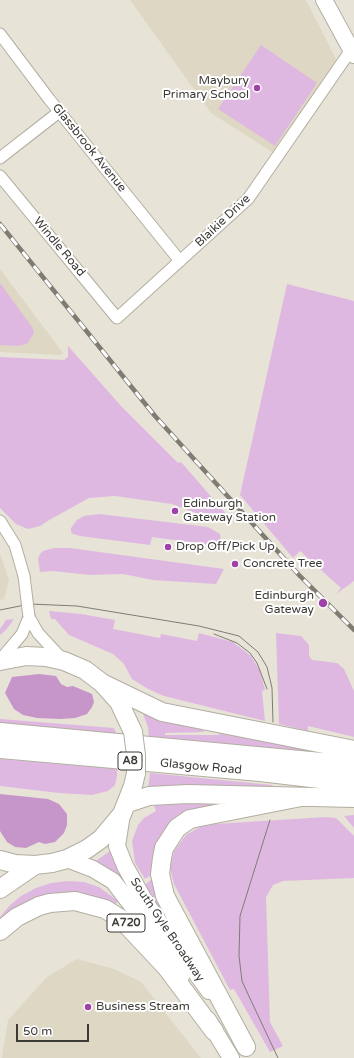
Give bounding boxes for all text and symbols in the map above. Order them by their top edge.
place label: Maybury Primary School [163,74,249,102]
marker: Maybury Primary School [252,83,262,93]
street label: Glassbrook Avenue [49,101,129,195]
street label: Blaikie Drive [193,192,253,250]
street label: Windle Road [30,214,88,280]
place label: Edinburgh Gateway Station [183,497,276,525]
marker: Edinburgh Gateway Station [170,506,180,516]
place label: Drop Off/Pick Up [176,540,275,554]
marker: Drop Off/Pick Up [163,542,173,552]
place label: Concrete Tree [243,557,322,571]
marker: Concrete Tree [230,559,240,569]
place label: Edinburgh Gateway [254,589,314,617]
marker: Edinburgh Gateway [317,597,329,609]
road number: A8 [118,752,142,770]
street label: Glasgow Road [159,756,243,778]
street label: South Gyle Broadway [127,875,207,985]
road number: A720 [107,914,145,932]
place label: Business Stream [96,1000,190,1014]
marker: Business Stream [83,1002,93,1012]
scale bar [18,1016,91,1042]
text: 50 m [23,1024,52,1038]

